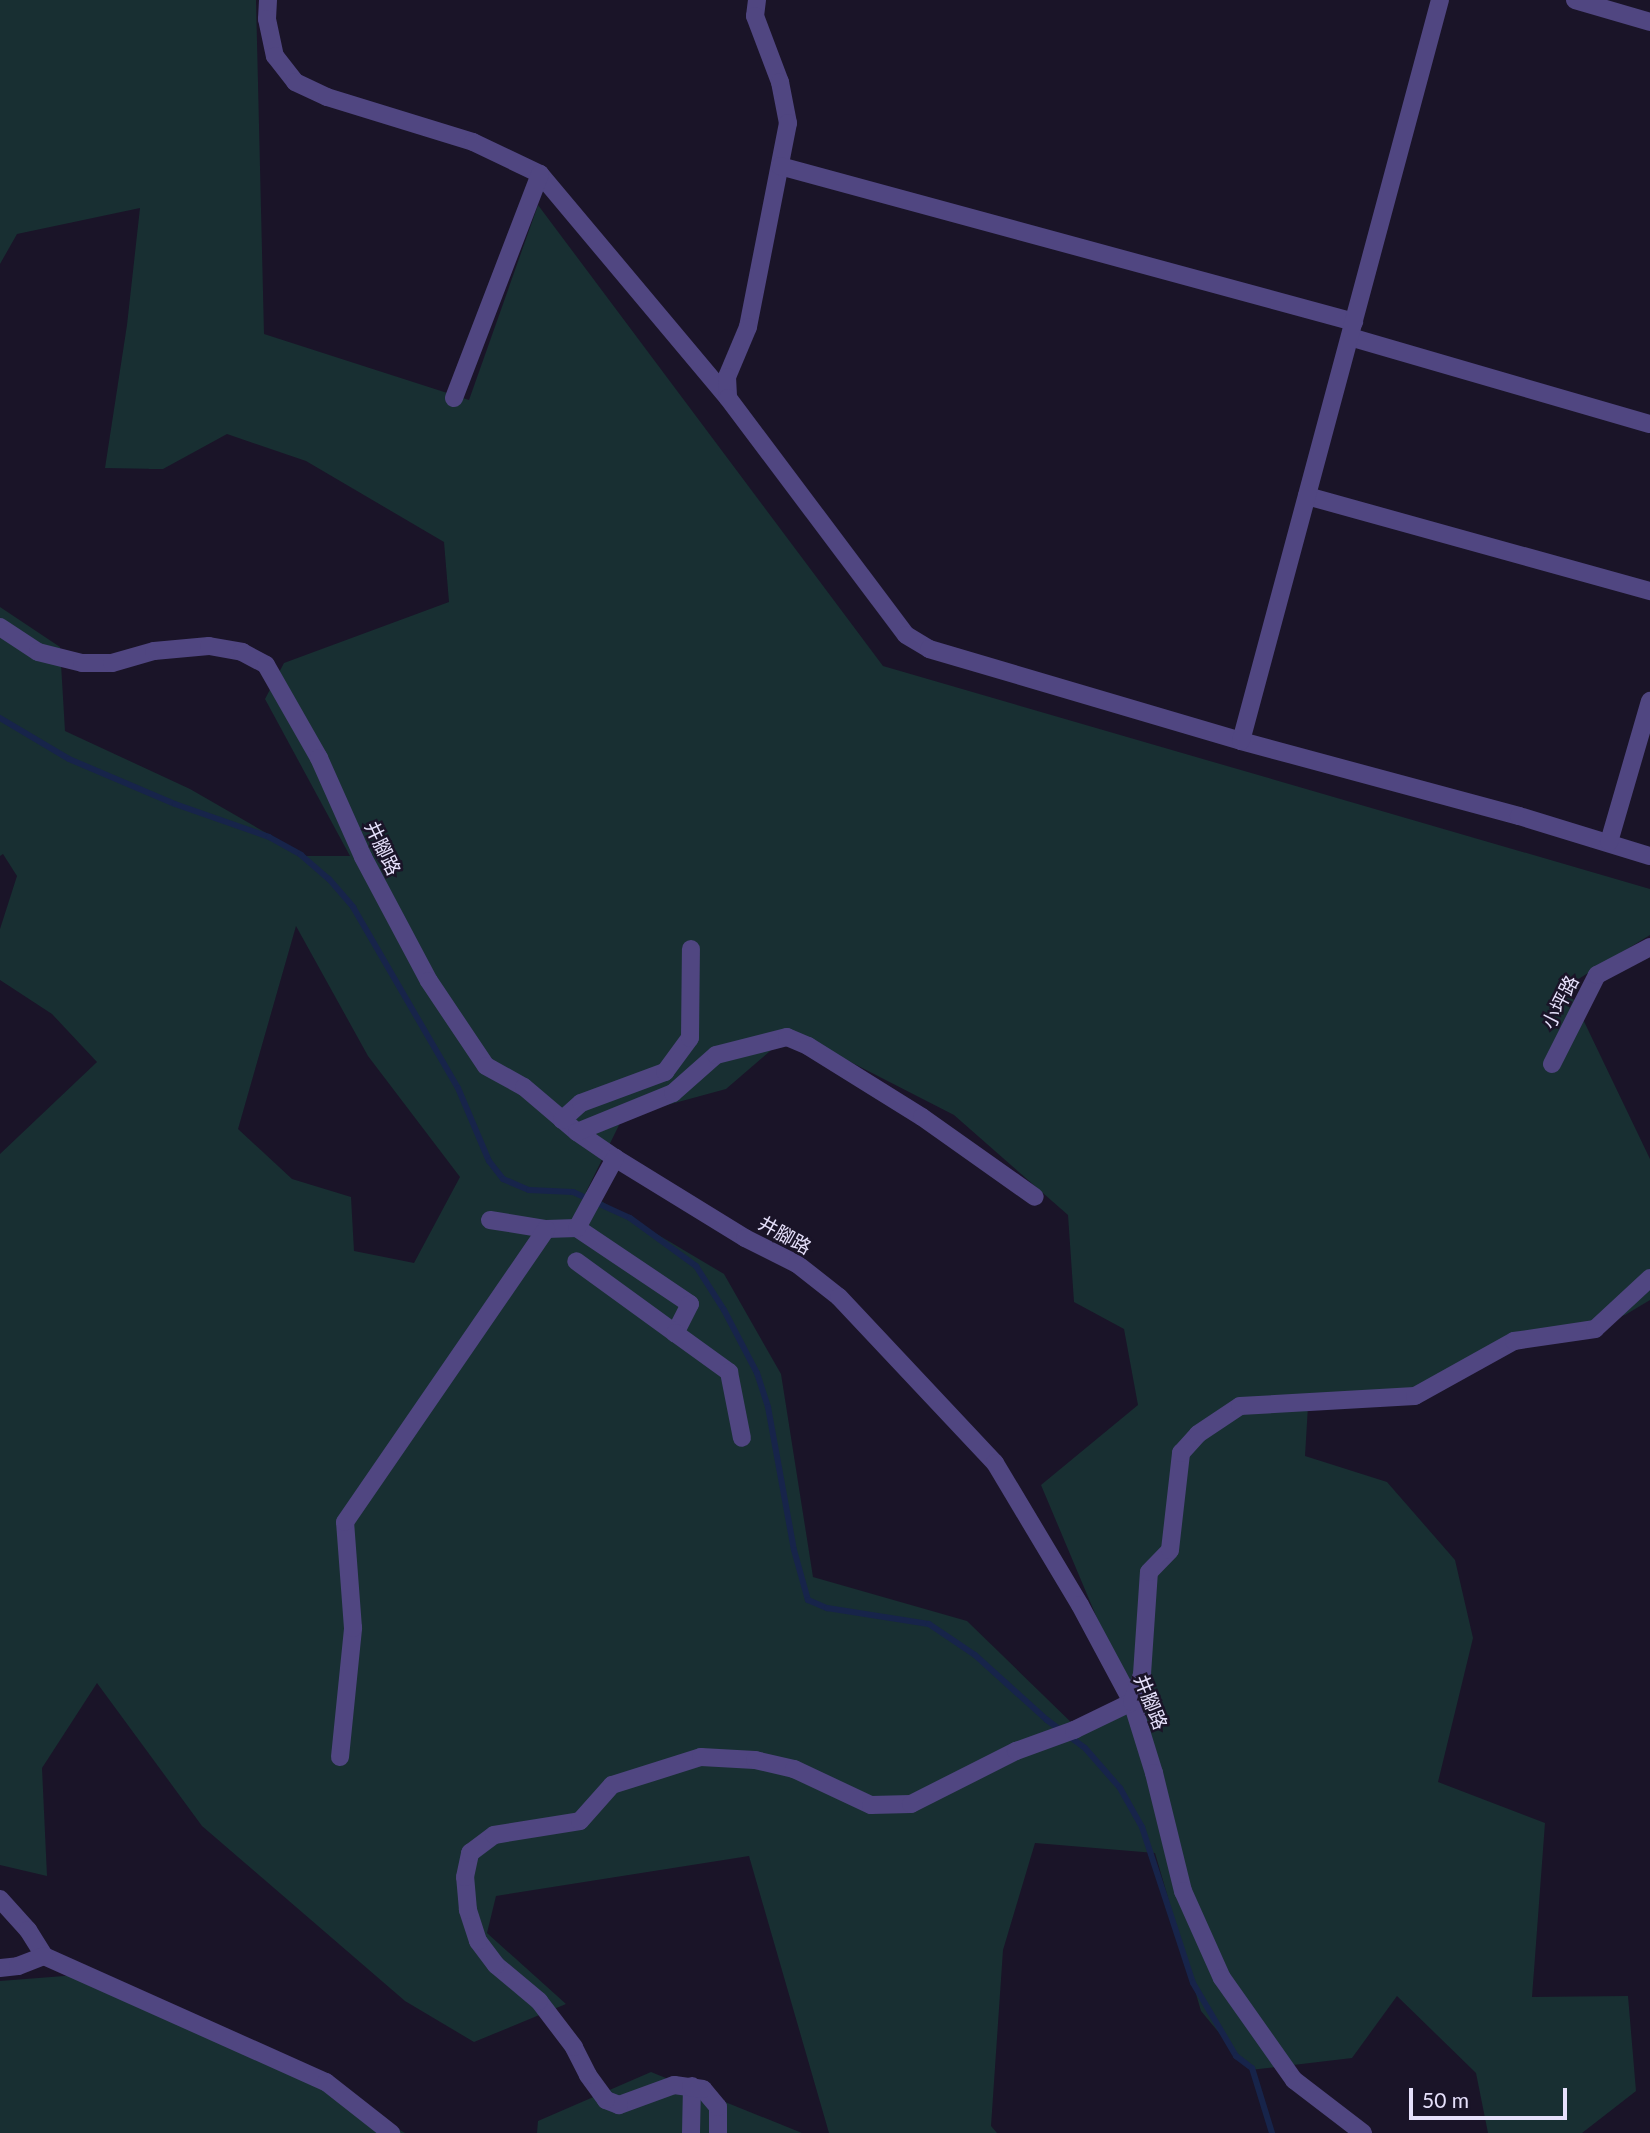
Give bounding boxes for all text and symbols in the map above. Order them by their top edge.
street label: 井腳路 [360,817,406,879]
street label: 小坪路 [1537,971,1583,1033]
street label: 井腳路 [755,1211,815,1259]
street label: 井腳路 [1130,1671,1172,1733]
scale bar [1412,2074,1570,2118]
text: 50 m [1422,2087,1469,2112]

